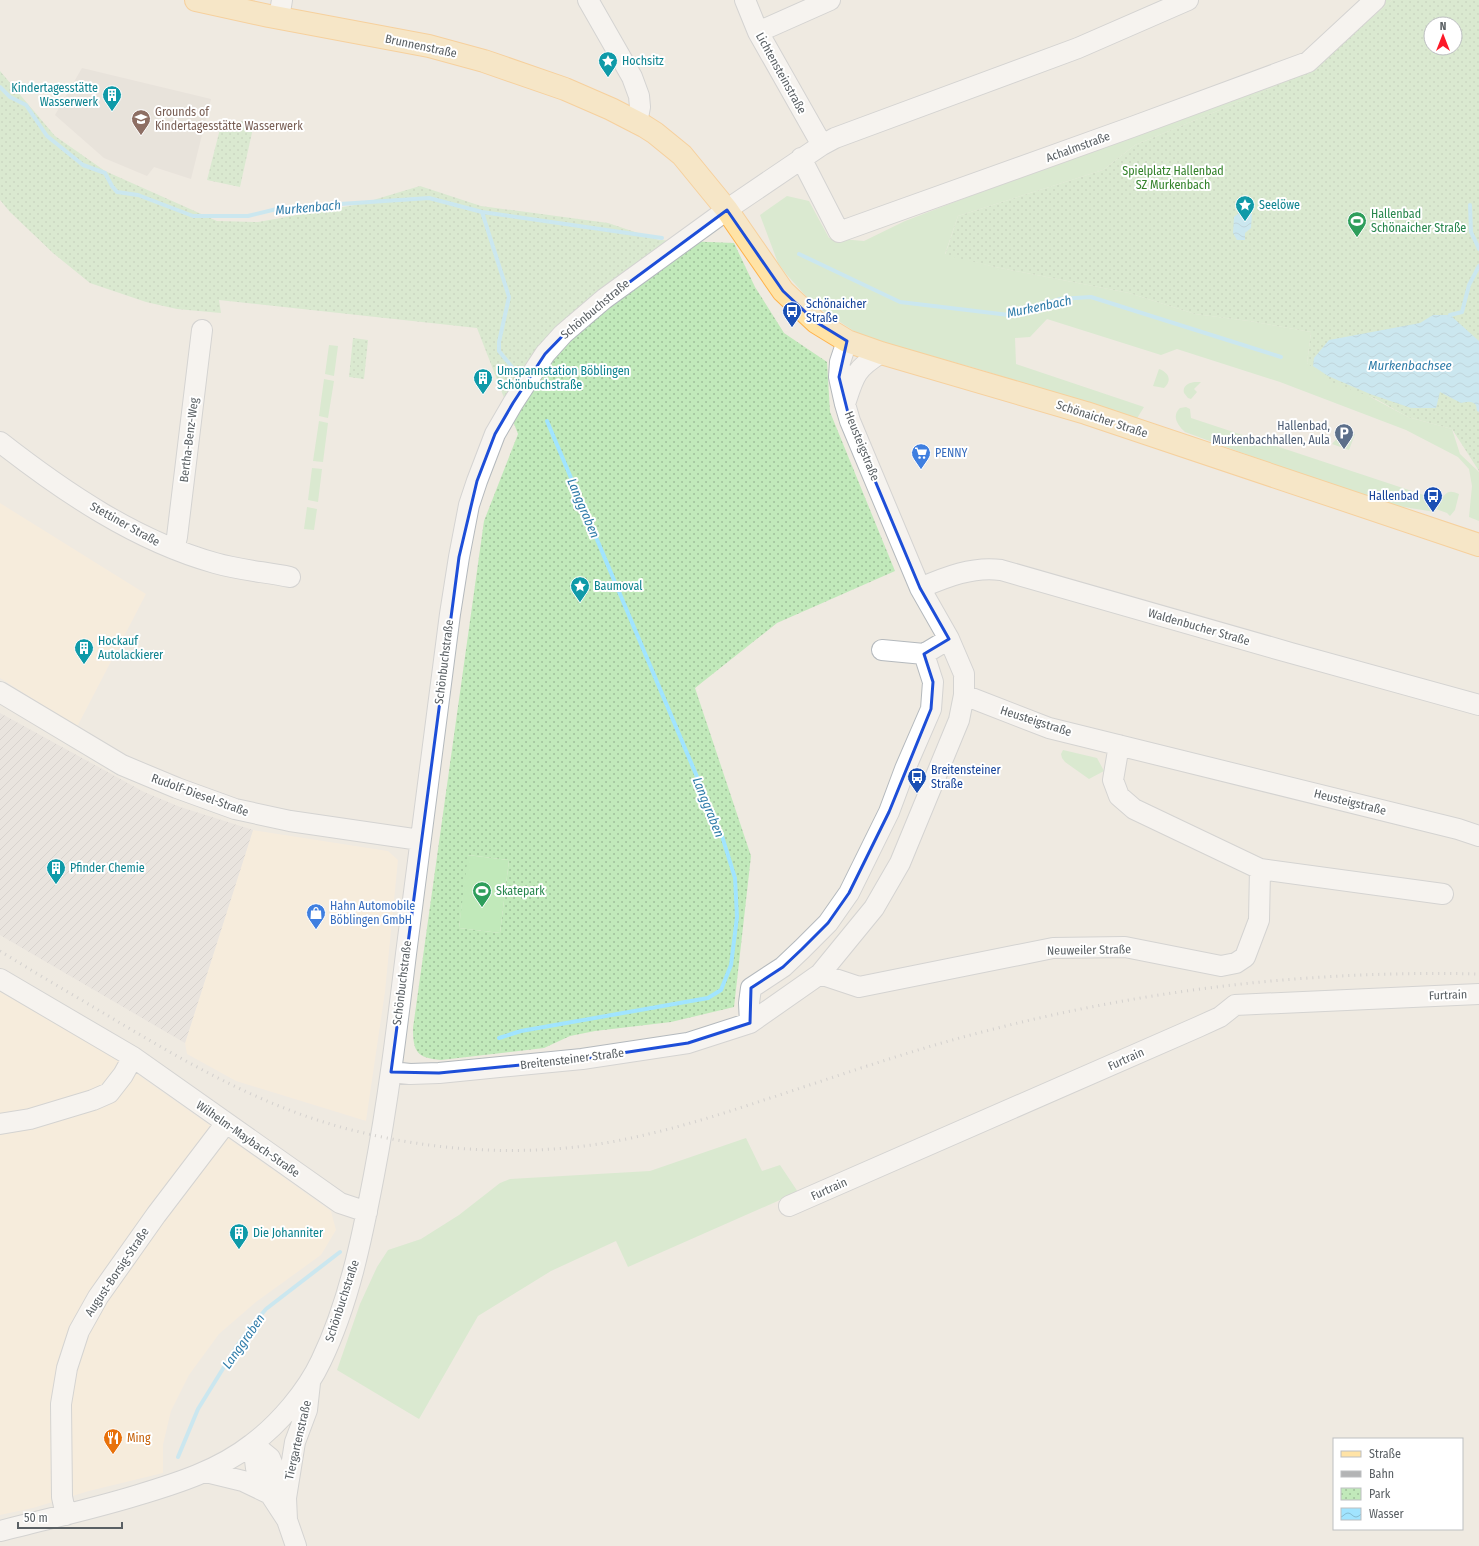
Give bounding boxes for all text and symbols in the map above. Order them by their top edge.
north arrow [1423,16,1463,56]
text: N [1440,20,1446,33]
street label: Lichtensteinstraße [753,30,809,116]
street label: Brunnenstraße [384,32,458,60]
place icon: Hochsitz [597,50,619,78]
place label: Hochsitz [622,54,664,68]
place label: Kindertagesstätte Wasserwerk [11,81,98,109]
building icon: Kindertagesstätte Wasserwerk [101,84,123,112]
place label: Grounds of Kindertagesstätte Wasserwerk [155,105,303,133]
school or university icon: Grounds of Kindertagesstätte Wasserwerk [130,108,152,136]
street label: Achalmstraße [1044,129,1112,165]
park label: Spielplatz Hallenbad SZ Murkenbach [1122,164,1224,192]
place icon: Seelöwe [1234,194,1256,222]
water label: Murkenbach [275,197,341,218]
place label: Seelöwe [1259,198,1300,212]
place label: Hallenbad Schönaicher Straße [1371,207,1466,235]
sports icon: Hallenbad Schönaicher Straße [1346,210,1368,238]
street label: Schönbuchstraße [558,276,632,342]
water label: Murkenbach [1005,292,1073,321]
place label: Schönaicher Straße [806,297,867,325]
bus stop icon: Schönaicher Straße [781,300,803,328]
water label: Murkenbachsee [1368,358,1452,373]
place label: Umspannstation Böblingen Schönbuchstraße [497,364,630,392]
building icon: Umspannstation Böblingen Schönbuchstraße [472,367,494,395]
street label: Bertha-Benz-Weg [177,397,201,483]
street label: Schönaicher Straße [1055,398,1150,440]
street label: Heusteigstraße [842,409,882,483]
place label: Hallenbad, Murkenbachhallen, Aula [1212,419,1330,447]
parking icon: Hallenbad, Murkenbachhallen, Aula [1333,422,1355,450]
supermarket icon: PENNY [910,442,932,470]
place label: PENNY [935,446,967,460]
water label: Langgraben [564,476,603,540]
bus stop icon: Hallenbad [1422,485,1444,513]
place label: Hallenbad [1369,489,1419,503]
street label: Stettiner Straße [88,499,162,549]
place icon: Baumoval [569,575,591,603]
place label: Baumoval [594,579,642,593]
street label: Waldenbucher Straße [1147,606,1252,648]
street label: Schönbuchstraße [432,619,456,705]
place label: Hockauf Autolackierer [98,634,164,662]
building icon: Hockauf Autolackierer [73,637,95,665]
street label: Heusteigstraße [999,703,1073,739]
place label: Breitensteiner Straße [931,763,1001,791]
bus stop icon: Breitensteiner Straße [906,766,928,794]
street label: Rudolf-Diesel-Straße [149,771,251,819]
water label: Langgraben [690,775,727,840]
street label: Heusteigstraße [1312,786,1388,818]
building icon: Pfinder Chemie [45,857,67,885]
place label: Pfinder Chemie [70,861,145,875]
sports icon: Skatepark [471,880,493,908]
place label: Skatepark [496,884,545,898]
place label: Hahn Automobile Böblingen GmbH [330,899,415,927]
shop icon: Hahn Automobile Böblingen GmbH [305,902,327,930]
street label: Schönbuchstraße [390,940,414,1026]
street label: Neuweiler Straße [1047,942,1131,958]
street label: Furtrain [1429,987,1467,1003]
street label: Furtrain [1106,1045,1146,1073]
street label: Breitensteiner Straße [519,1046,625,1072]
street label: Wilhelm-Maybach-Straße [193,1098,303,1180]
street label: Furtrain [809,1175,849,1203]
building icon: Die Johanniter [228,1222,250,1250]
street label: August-Borsig-Straße [82,1225,152,1319]
place label: Die Johanniter [253,1226,324,1240]
street label: Schönbuchstraße [322,1258,362,1344]
water label: Langgraben [219,1311,268,1371]
street label: Tiergartenstraße [282,1399,314,1481]
restaurant icon: Ming [102,1427,124,1455]
place label: Ming [127,1431,151,1445]
legend [1333,1438,1463,1530]
text: Straße [1369,1447,1401,1461]
text: Bahn [1369,1467,1394,1481]
text: Park [1369,1487,1391,1501]
scale bar [18,1504,122,1530]
text: Wasser [1369,1507,1404,1521]
text: 50 m [24,1511,48,1525]

